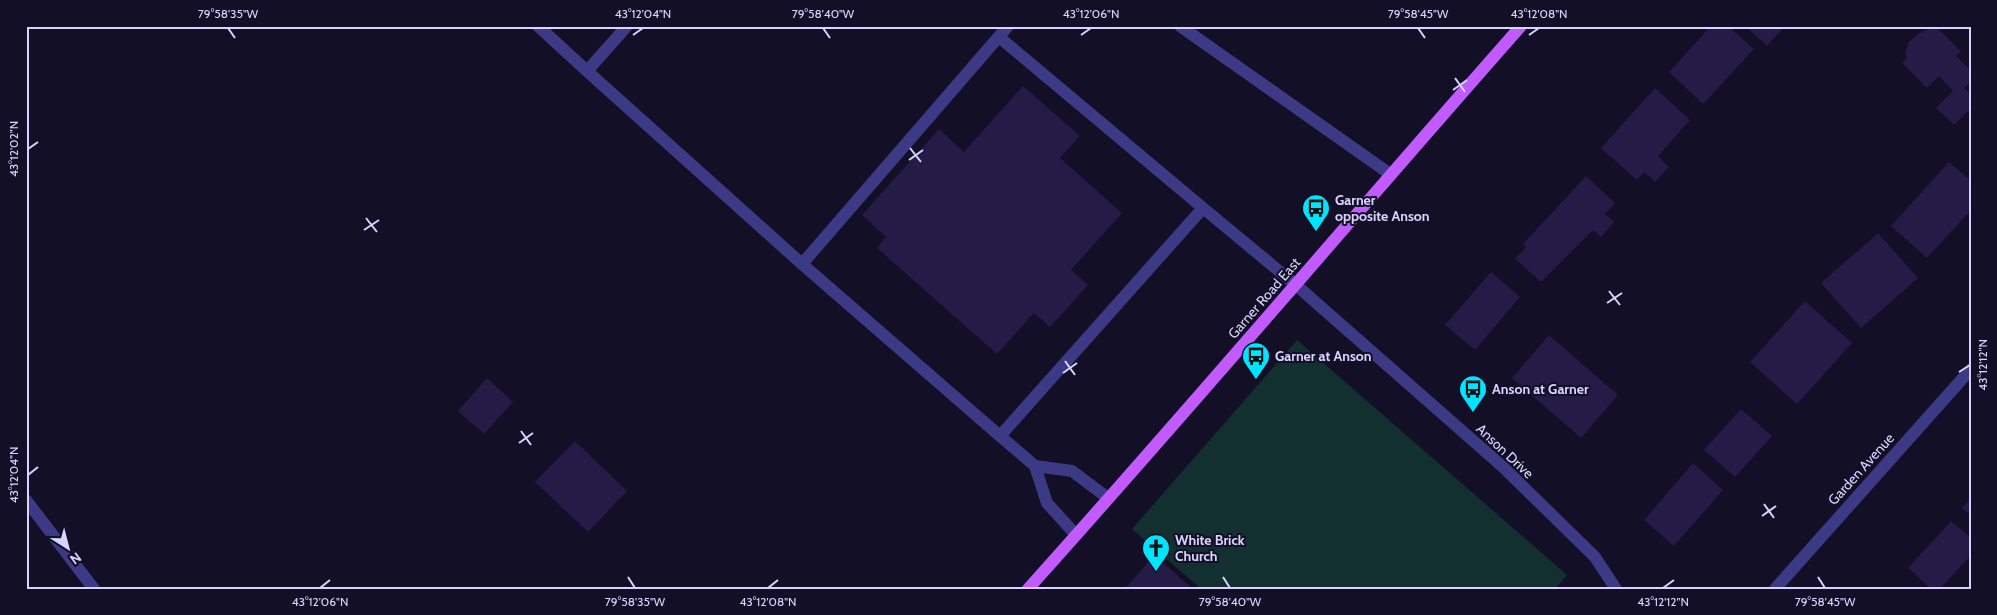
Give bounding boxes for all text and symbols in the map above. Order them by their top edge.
text: 79°58'35"W [198,6,259,21]
text: 43°12'04"N [615,6,671,21]
text: 79°58'40"W [792,6,855,21]
text: 43°12'06"N [1063,6,1119,21]
text: 79°58'45"W [1388,6,1449,21]
text: 43°12'08"N [1510,6,1568,21]
text: 43°12'02"N [6,121,21,177]
place label: Garner opposite Anson [1335,191,1430,225]
bus stop icon: Garner opposite Anson [1301,193,1331,232]
street label: Garner Road East [1224,254,1304,342]
text: 43°12'12"N [1975,339,1990,391]
bus stop icon: Garner at Anson [1241,341,1271,380]
place label: Garner at Anson [1275,347,1372,365]
bus stop icon: Anson at Garner [1458,374,1488,413]
place label: Anson at Garner [1492,380,1589,398]
street label: Anson Drive [1472,420,1538,482]
street label: Garden Avenue [1824,429,1898,509]
text: 43°12'04"N [6,447,21,503]
north arrow [42,522,92,572]
place label: White Brick Church [1175,531,1245,565]
church icon: White Brick Church [1141,533,1171,572]
text: N [66,548,85,569]
text: 43°12'06"N [292,594,348,609]
text: 79°58'35"W [605,594,666,609]
text: 43°12'08"N [739,594,797,609]
text: 79°58'40"W [1199,594,1262,609]
text: 43°12'12"N [1637,594,1689,609]
text: 79°58'45"W [1795,594,1856,609]

